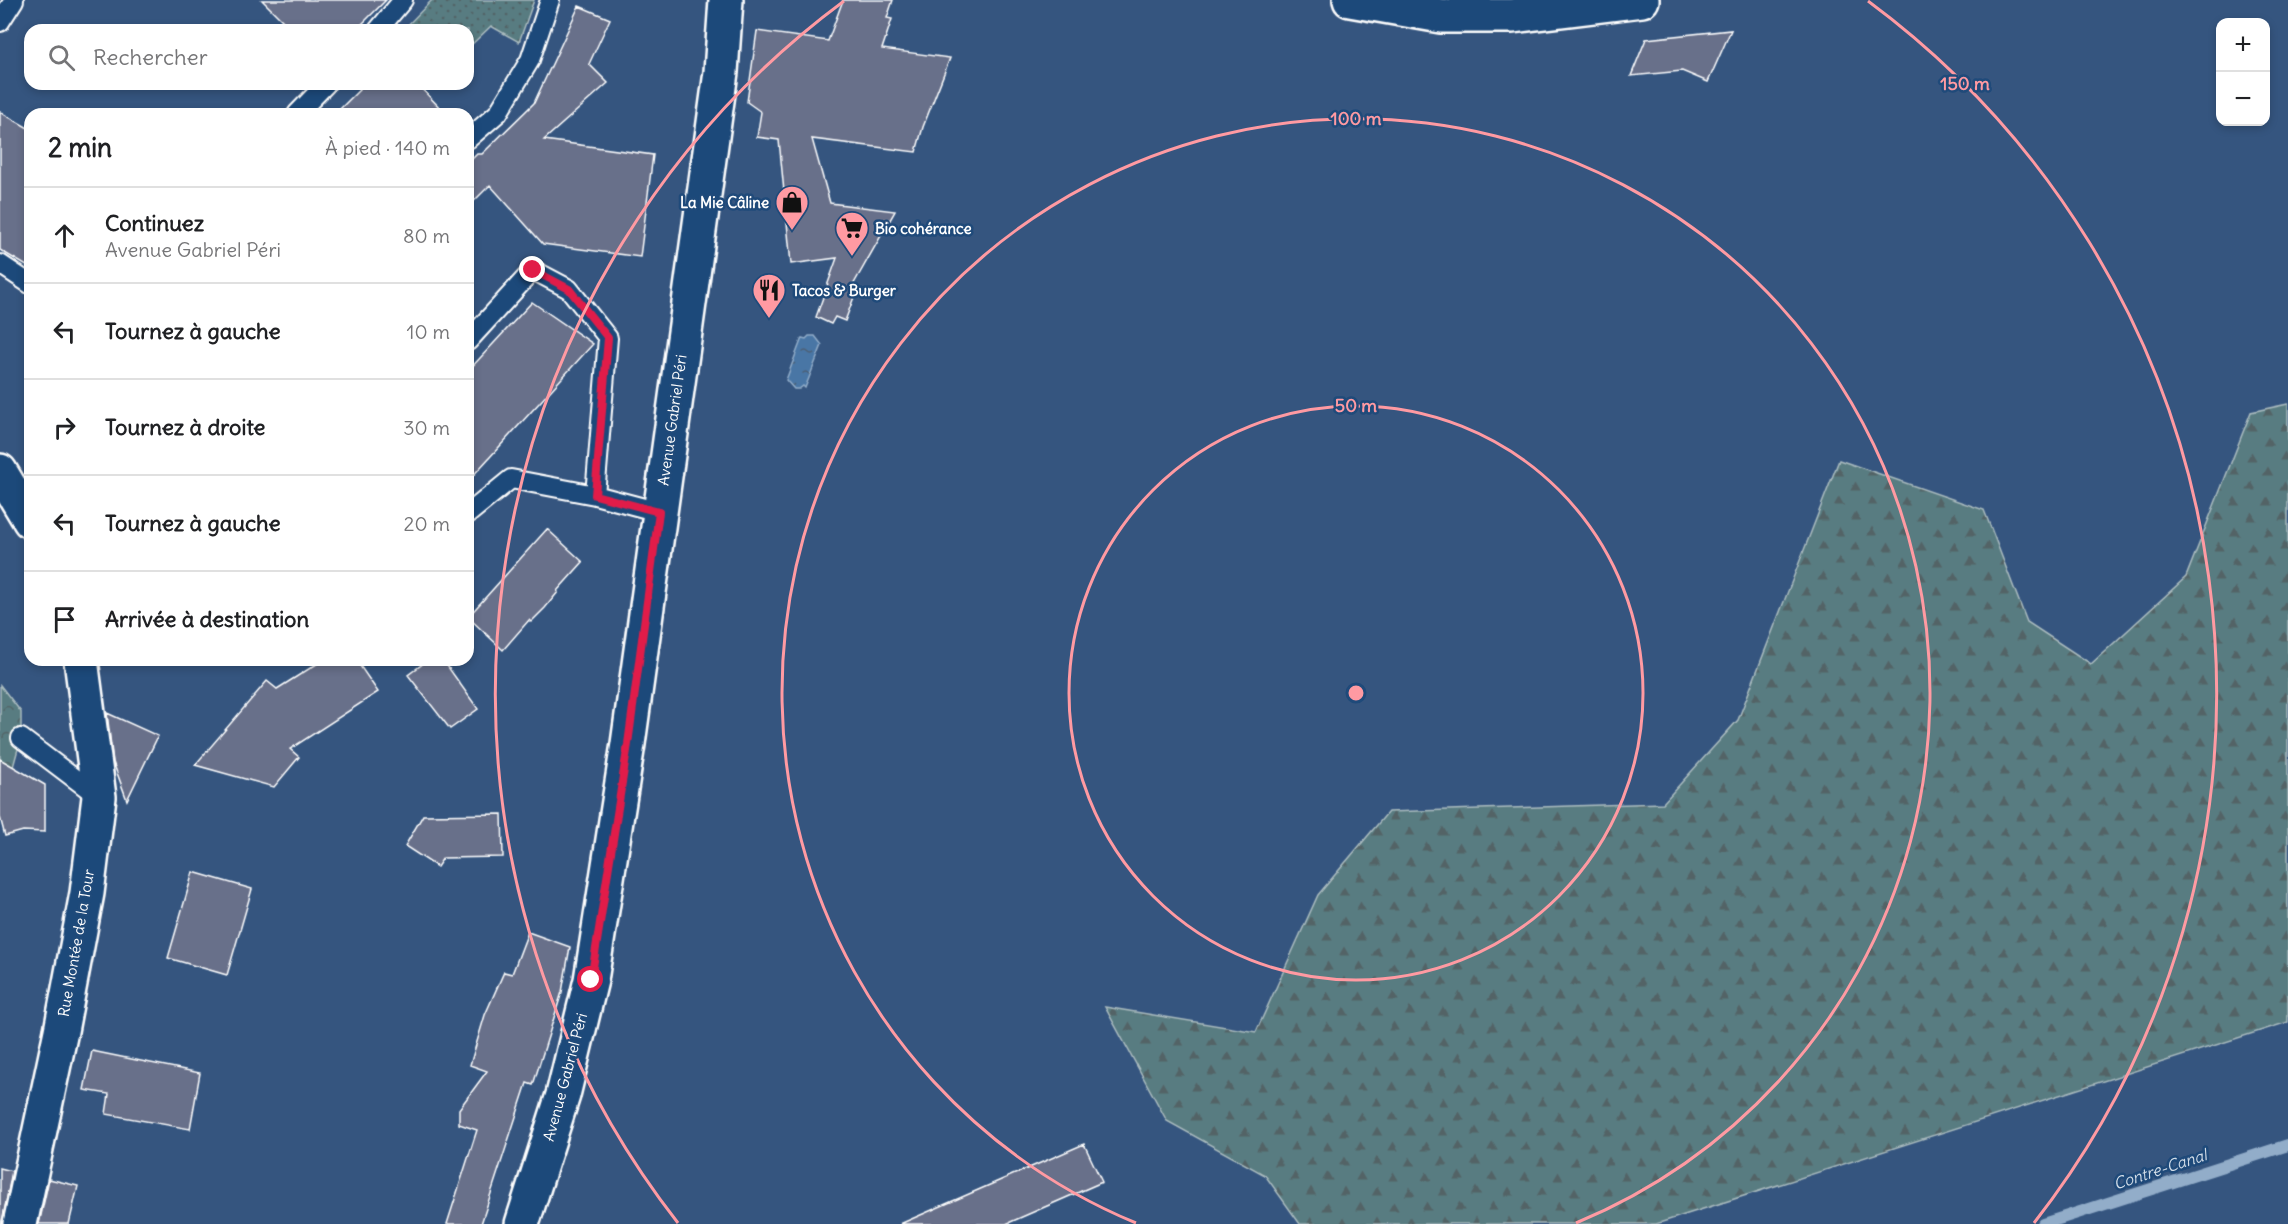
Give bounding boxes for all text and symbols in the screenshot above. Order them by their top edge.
map controls [2216,18,2270,126]
button: + [2216,18,2270,72]
search box [24,24,474,90]
icon: search [45,41,78,74]
text: Rechercher [93,43,208,71]
text: 150 m [1940,72,1990,95]
button: − [2216,72,2270,126]
text: 100 m [1331,107,1382,130]
text: 2 min [48,131,112,164]
text: À pied · 140 m [325,135,450,160]
shop icon: La Mie Câline [774,184,810,231]
place label: La Mie Câline [680,193,769,212]
text: Continuez [105,209,204,237]
supermarket icon: Bio cohérance [834,210,870,257]
icon: ahead [48,219,81,252]
place label: Bio cohérance [875,219,972,238]
text: 80 m [403,223,450,248]
text: Avenue Gabriel Péri [105,237,281,262]
route end [519,256,545,282]
restaurant icon: Tacos & Burger [751,272,787,319]
place label: Tacos & Burger [792,281,897,301]
icon: left [48,315,81,348]
text: Tournez à gauche [105,317,281,345]
text: 10 m [407,319,450,344]
street label: Avenue Gabriel Péri [653,353,691,487]
text: 50 m [1335,394,1377,417]
icon: right [48,411,81,444]
text: Tournez à droite [105,413,265,441]
text: 30 m [403,415,450,440]
icon: left [48,507,81,540]
text: Tournez à gauche [105,509,281,537]
text: 20 m [404,511,450,536]
icon: arrive [48,603,81,636]
text: Arrivée à destination [105,605,309,633]
centre of rings [1346,683,1366,703]
street label: Rue Montée de la Tour [54,868,98,1018]
route start [577,966,603,992]
street label: Avenue Gabriel Péri [539,1011,591,1143]
water label: Contre-Canal [2111,1144,2211,1193]

